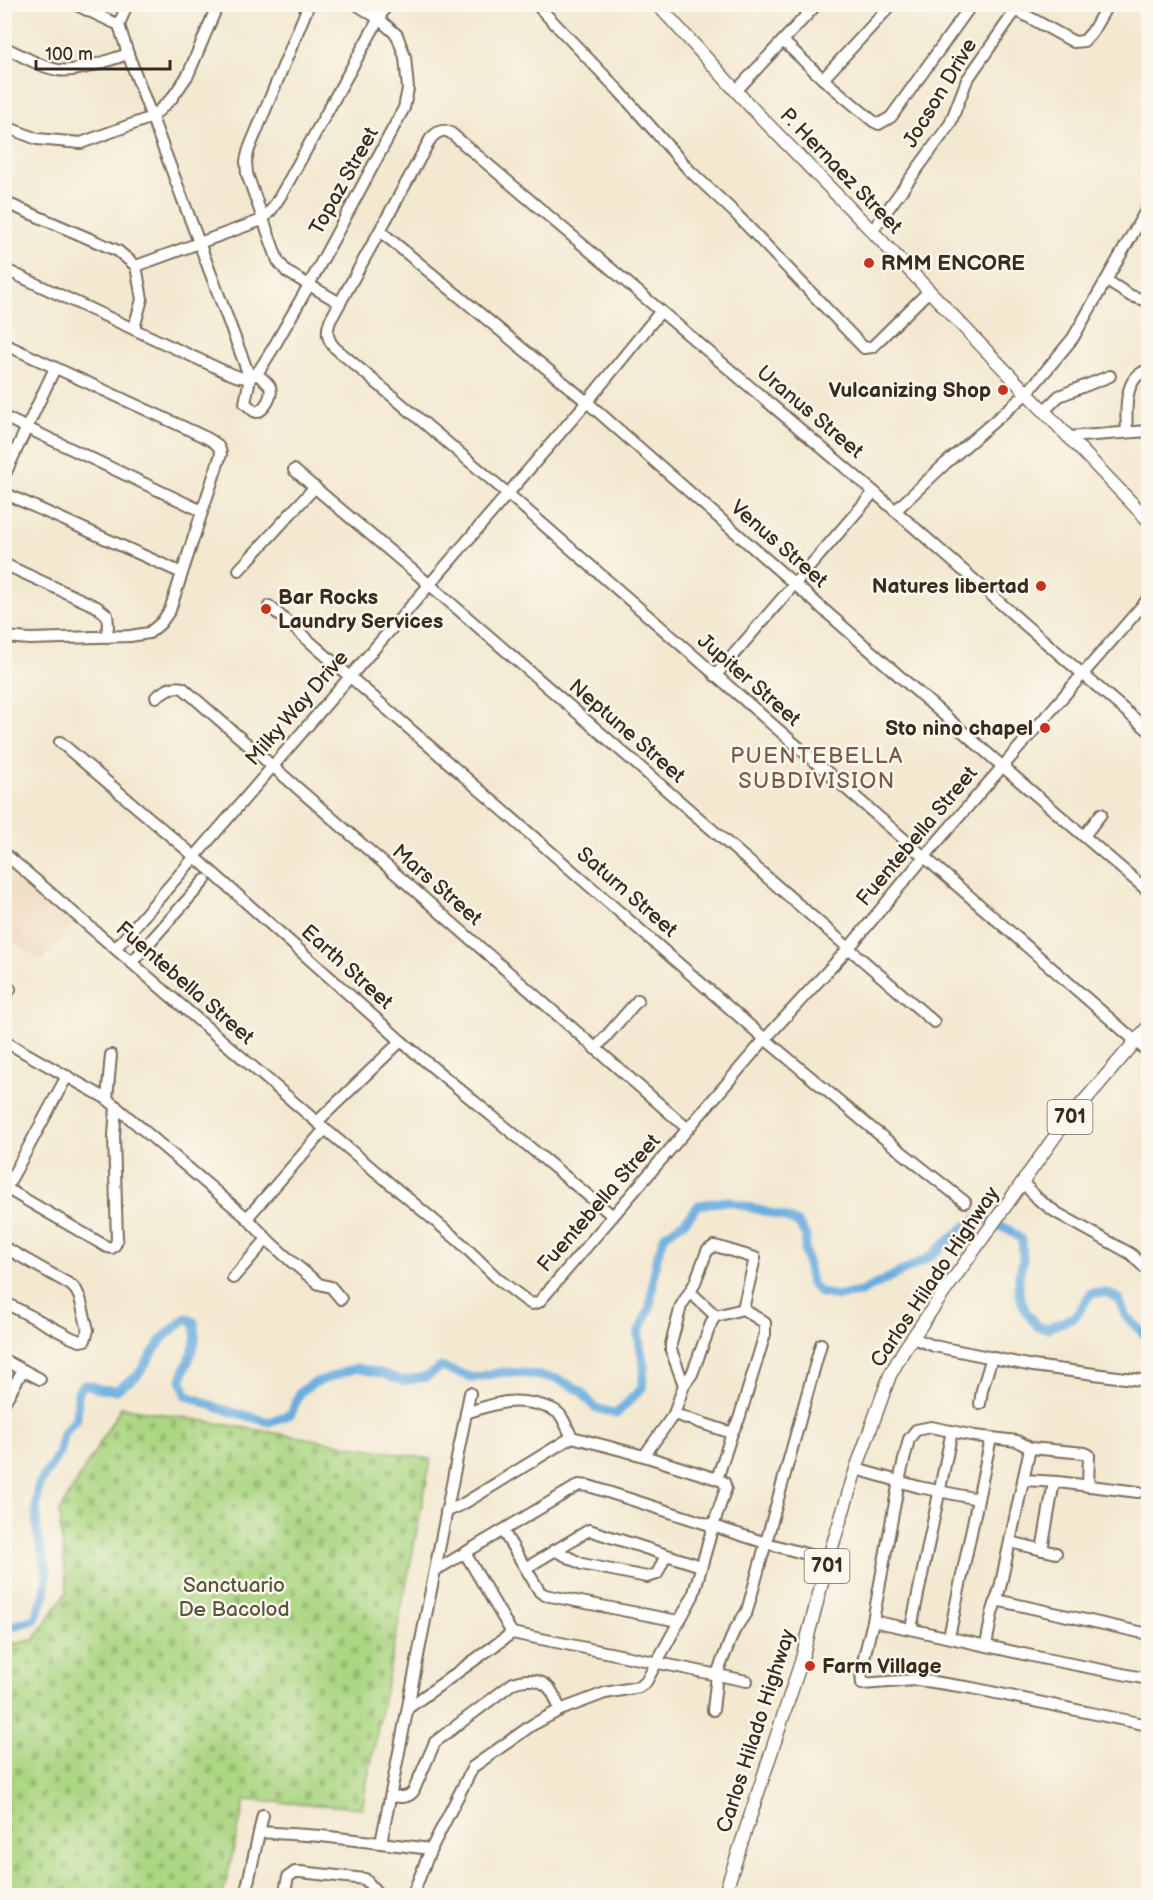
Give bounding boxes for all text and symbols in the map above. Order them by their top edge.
scale bar [36,33,170,71]
street label: Jocson Drive [898,34,982,152]
text: 100 m [45,44,93,65]
street label: P. Hernaez Street [775,103,908,239]
street label: Topaz Street [304,122,384,239]
place label: RMM ENCORE [881,251,1025,276]
marker: RMM ENCORE [862,256,876,270]
street label: Uranus Street [752,360,869,464]
place label: Vulcanizing Shop [828,378,991,403]
marker: Vulcanizing Shop [996,383,1010,397]
street label: Venus Street [725,495,833,593]
place label: Natures libertad [872,574,1029,599]
marker: Natures libertad [1034,579,1048,593]
place label: Bar Rocks Laundry Services [278,585,443,634]
marker: Bar Rocks Laundry Services [259,602,273,616]
street label: Jupiter Street [692,628,806,732]
street label: Milky Way Drive [240,645,354,771]
street label: Neptune Street [564,674,690,788]
place label: Sto nino chapel [885,716,1033,741]
marker: Sto nino chapel [1038,721,1052,735]
district label: PUENTEBELLA SUBDIVISION [730,743,904,795]
street label: Fuentebella Street [851,761,983,911]
street label: Mars Street [387,839,487,931]
street label: Saturn Street [572,842,683,943]
street label: Fuentebella Street [111,916,260,1050]
street label: Earth Street [296,919,398,1015]
road number: 701 [1048,1100,1092,1134]
street label: Fuentebella Street [532,1128,666,1277]
street label: Carlos Hilado Highway [865,1182,1005,1372]
road number: 701 [804,1549,850,1583]
park label: Sanctuario De Bacolod [178,1573,290,1622]
street label: Carlos Hilado Highway [711,1626,801,1836]
place label: Farm Village [822,1654,942,1679]
marker: Farm Village [803,1659,817,1673]

